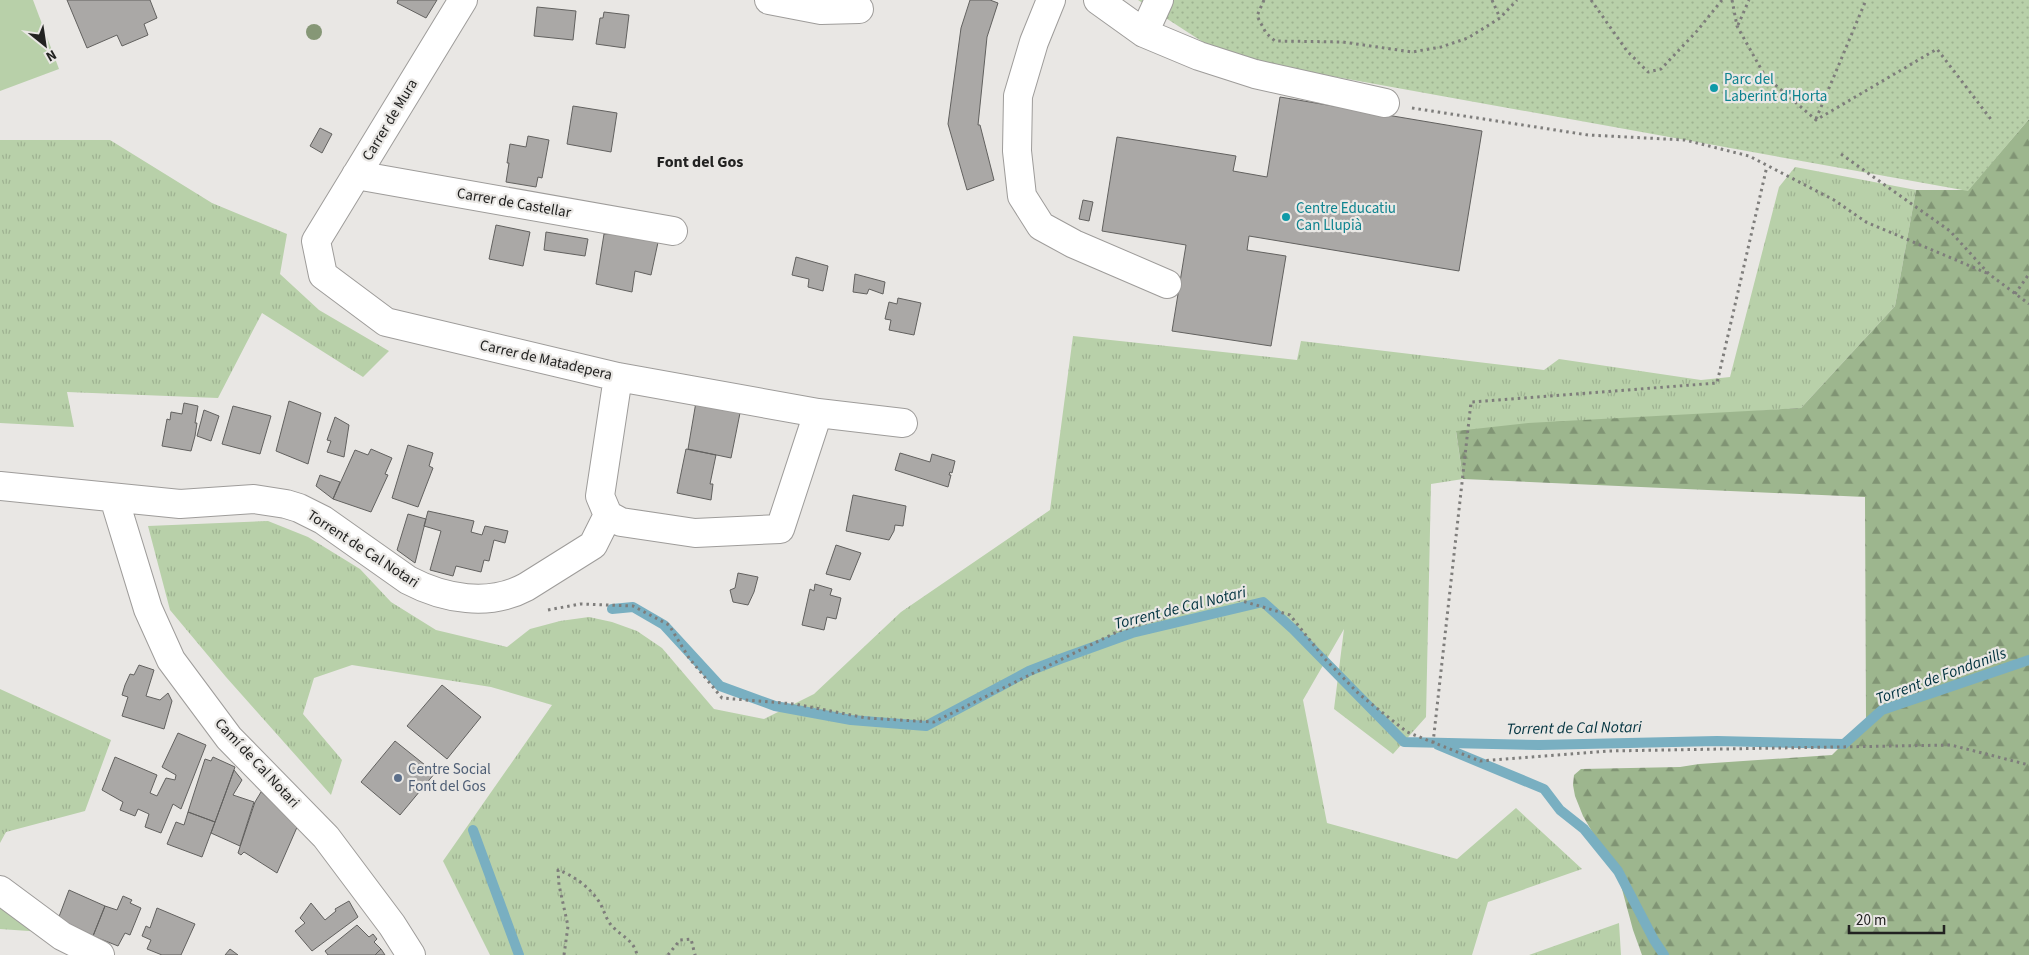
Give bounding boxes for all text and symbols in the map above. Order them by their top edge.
north arrow [20,20,70,70]
text: N [42,44,60,66]
place label: Parc del Laberint d'Horta [1724,69,1827,107]
street label: Carrer de Mura [357,75,423,165]
marker: Parc del Laberint d'Horta [1708,82,1720,94]
district label: Font del Gos [657,151,743,173]
street label: Carrer de Castellar [455,183,574,224]
place label: Centre Educatiu Can Llupià [1296,198,1396,236]
marker: Centre Educatiu Can Llupià [1280,211,1292,223]
street label: Carrer de Matadepera [478,335,614,385]
street label: Torrent de Cal Notari [303,505,423,593]
water label: Torrent de Cal Notari [1112,581,1249,635]
water label: Torrent de Fondanills [1873,642,2010,710]
street label: Camí de Cal Notari [210,714,304,812]
water label: Torrent de Cal Notari [1506,716,1642,740]
place label: Centre Social Font del Gos [408,759,491,797]
marker: Centre Social Font del Gos [392,772,404,784]
scale bar [1849,902,1944,934]
text: 20 m [1856,910,1886,931]

